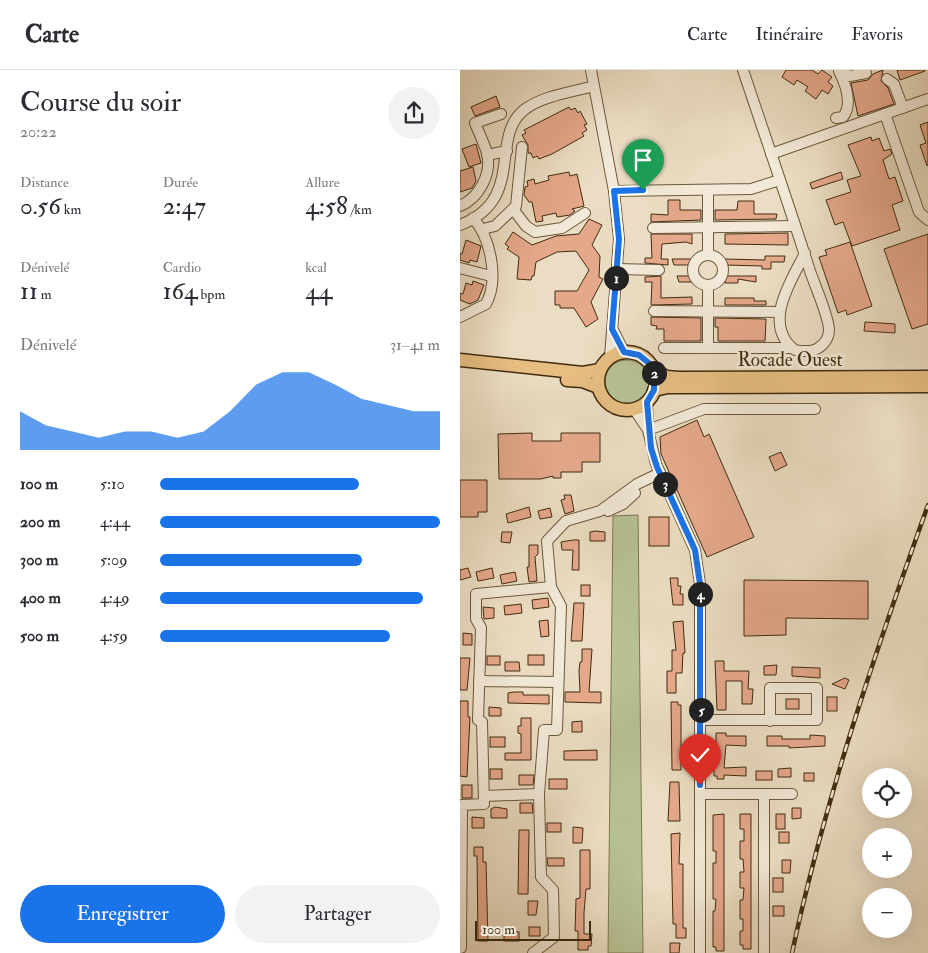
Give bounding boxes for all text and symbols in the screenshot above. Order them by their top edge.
text: Carte [25,19,79,50]
text: Carte [687,23,728,46]
text: Itinéraire [756,23,823,46]
text: Favoris [851,23,903,46]
text: Course du soir [20,85,181,120]
button: share [388,87,440,139]
text: 20:22 [20,122,57,142]
pin [622,139,664,190]
icon: arrive [629,146,657,174]
text: Distance [20,174,69,191]
text: Durée [163,174,198,191]
text: Allure [305,174,340,191]
text: 0.56 [20,191,61,222]
text: 2:47 [163,191,206,222]
text: 4:58 [305,191,348,222]
text: km [61,201,81,218]
text: /km [348,201,372,218]
text: Dénivelé [20,259,69,276]
text: Cardio [163,259,201,276]
text: kcal [305,259,327,276]
pin: 1 [604,266,628,290]
text: 1 [614,270,619,287]
text: 11 [20,276,38,307]
text: 164 [163,276,198,307]
text: 44 [305,276,332,307]
text: m [38,286,52,303]
text: bpm [198,286,225,303]
text: Dénivelé [20,335,76,355]
text: 31–41 m [390,335,440,355]
street label: Rocade Ouest [737,348,843,372]
pin: 2 [642,360,666,386]
text: 2 [651,365,658,382]
pin: 3 [652,472,678,496]
text: 100 m [20,474,58,494]
text: 5:10 [100,474,125,494]
text: 3 [663,476,668,493]
text: 200 m [20,512,60,532]
text: 4:44 [100,512,130,532]
text: 300 m [20,550,58,570]
text: 5:09 [100,550,127,570]
pin: 4 [688,582,712,606]
text: 4 [697,586,704,603]
text: 400 m [20,588,61,608]
text: 4:49 [100,588,129,608]
text: 500 m [20,626,59,646]
text: 4:59 [100,626,128,646]
pin: 5 [688,698,714,722]
text: 5 [698,702,705,719]
pin [679,734,721,785]
icon: check [686,741,714,769]
map controls [862,768,912,938]
button: locate [862,768,912,818]
button: + [862,828,912,878]
button: Enregistrer [20,885,225,943]
button: Partager [235,885,440,943]
button: − [862,888,912,938]
scale bar [475,918,591,941]
text: 100 m [482,921,515,938]

